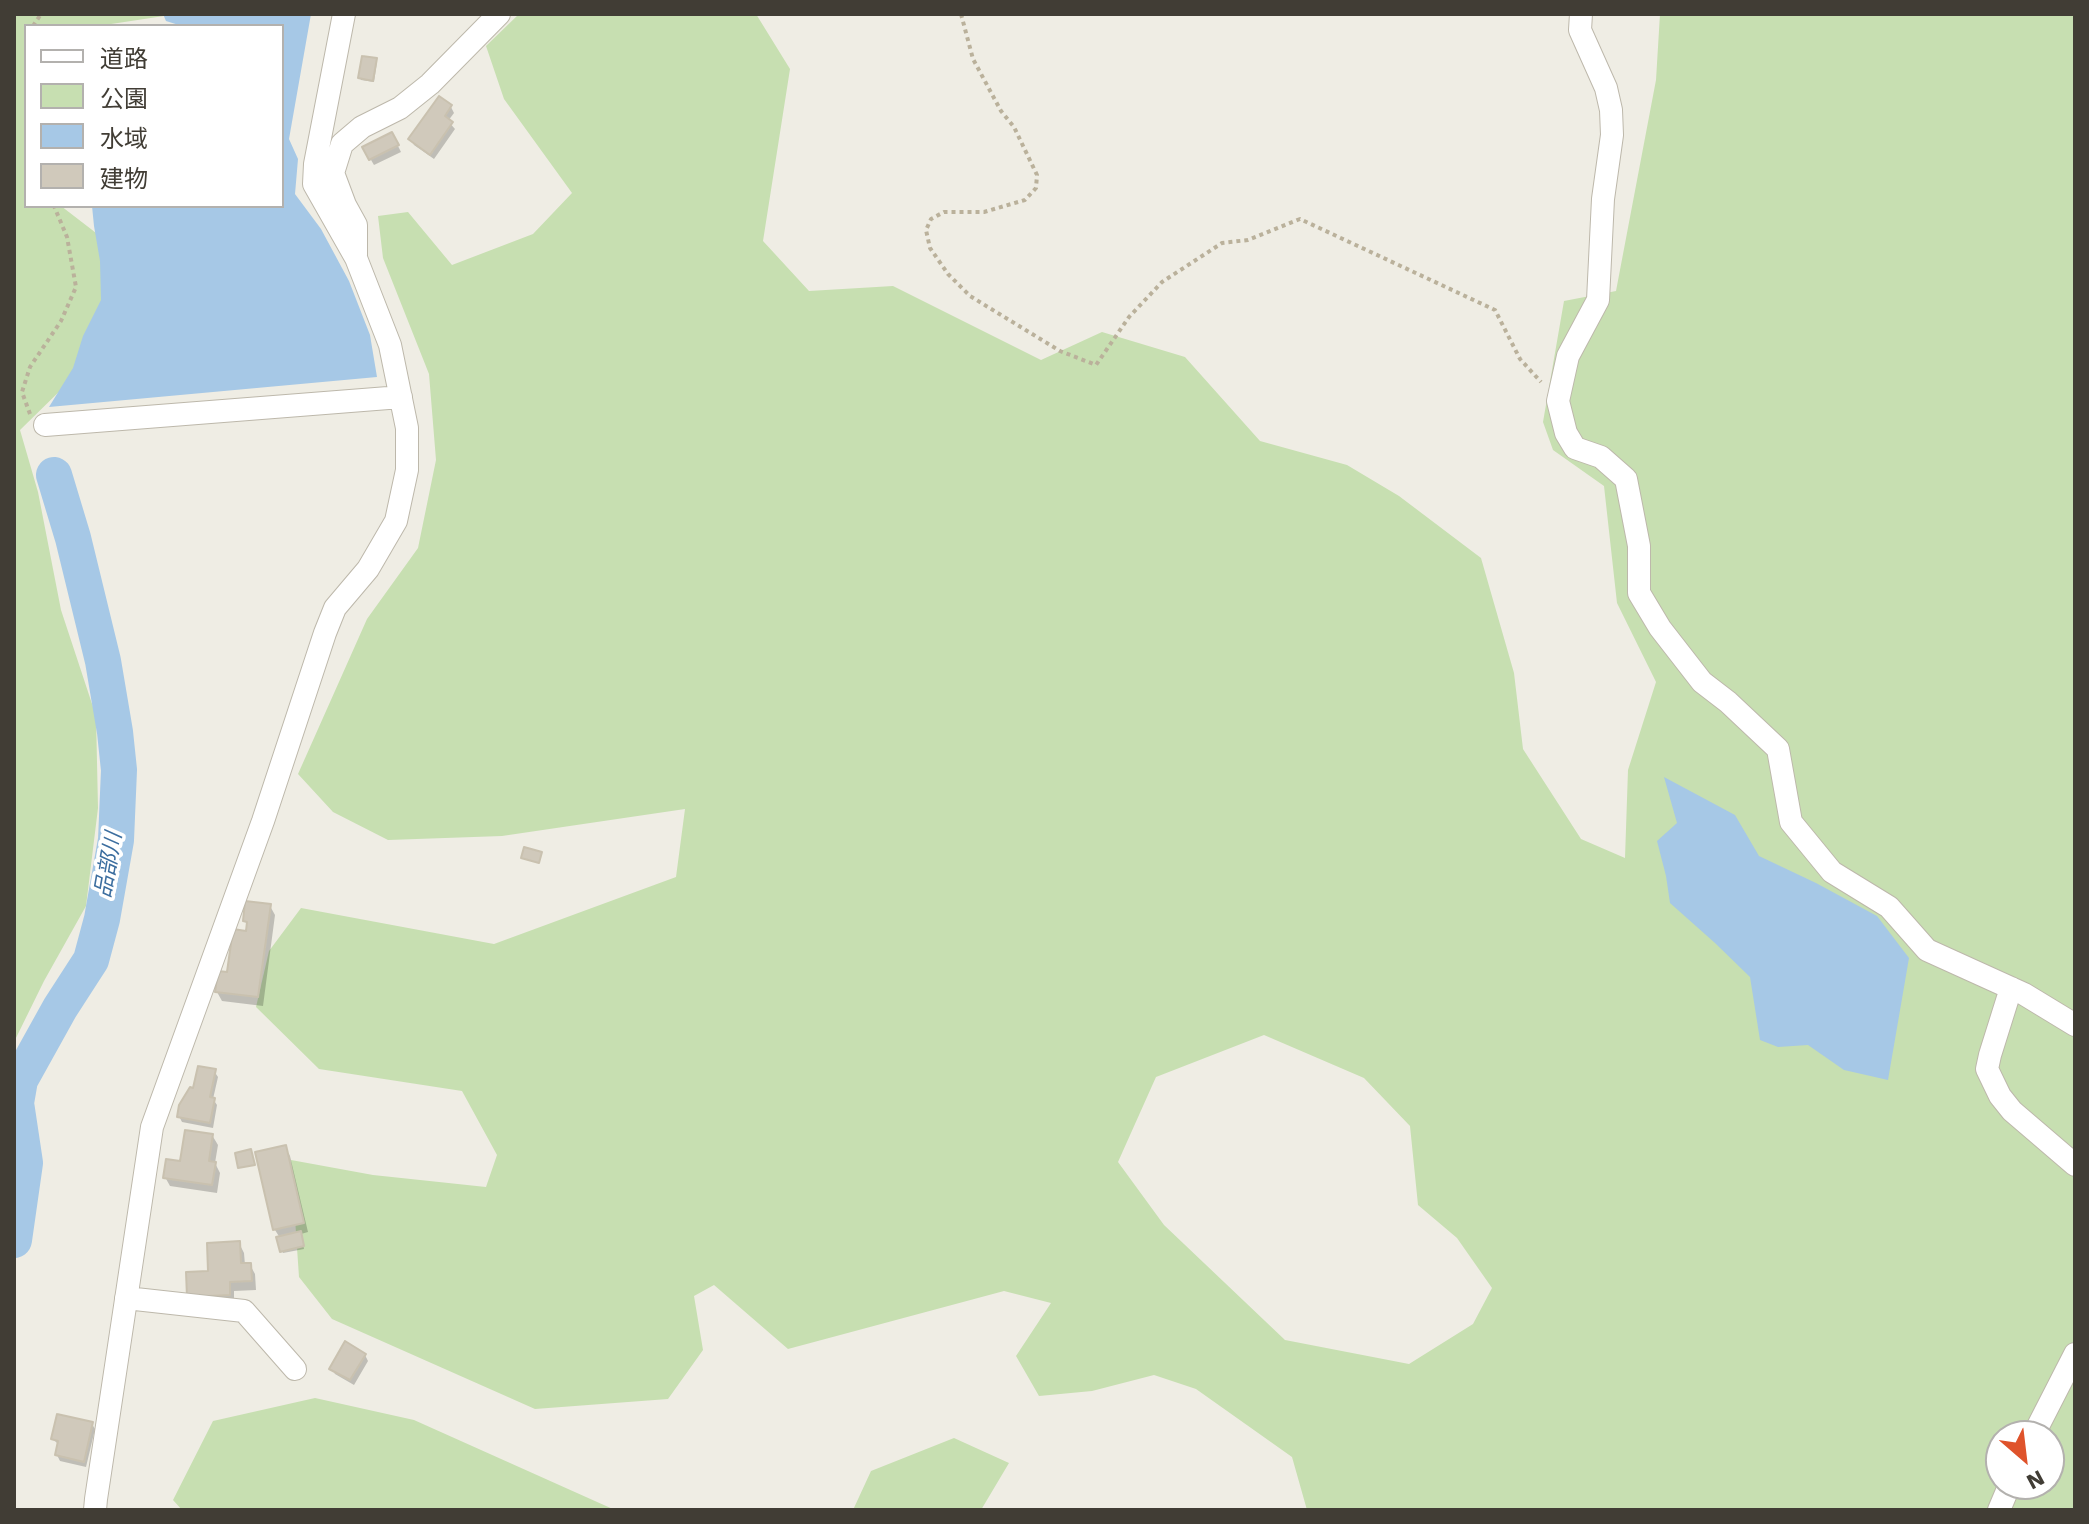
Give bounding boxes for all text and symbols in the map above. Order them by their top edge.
legend [24,24,284,208]
text: 道路 [100,45,148,73]
text: 公園 [100,85,148,113]
text: 水域 [100,125,148,153]
text: 建物 [100,165,148,193]
water label: 品部川 [90,830,128,900]
north arrow [1985,1420,2065,1500]
text: N [2022,1465,2049,1495]

